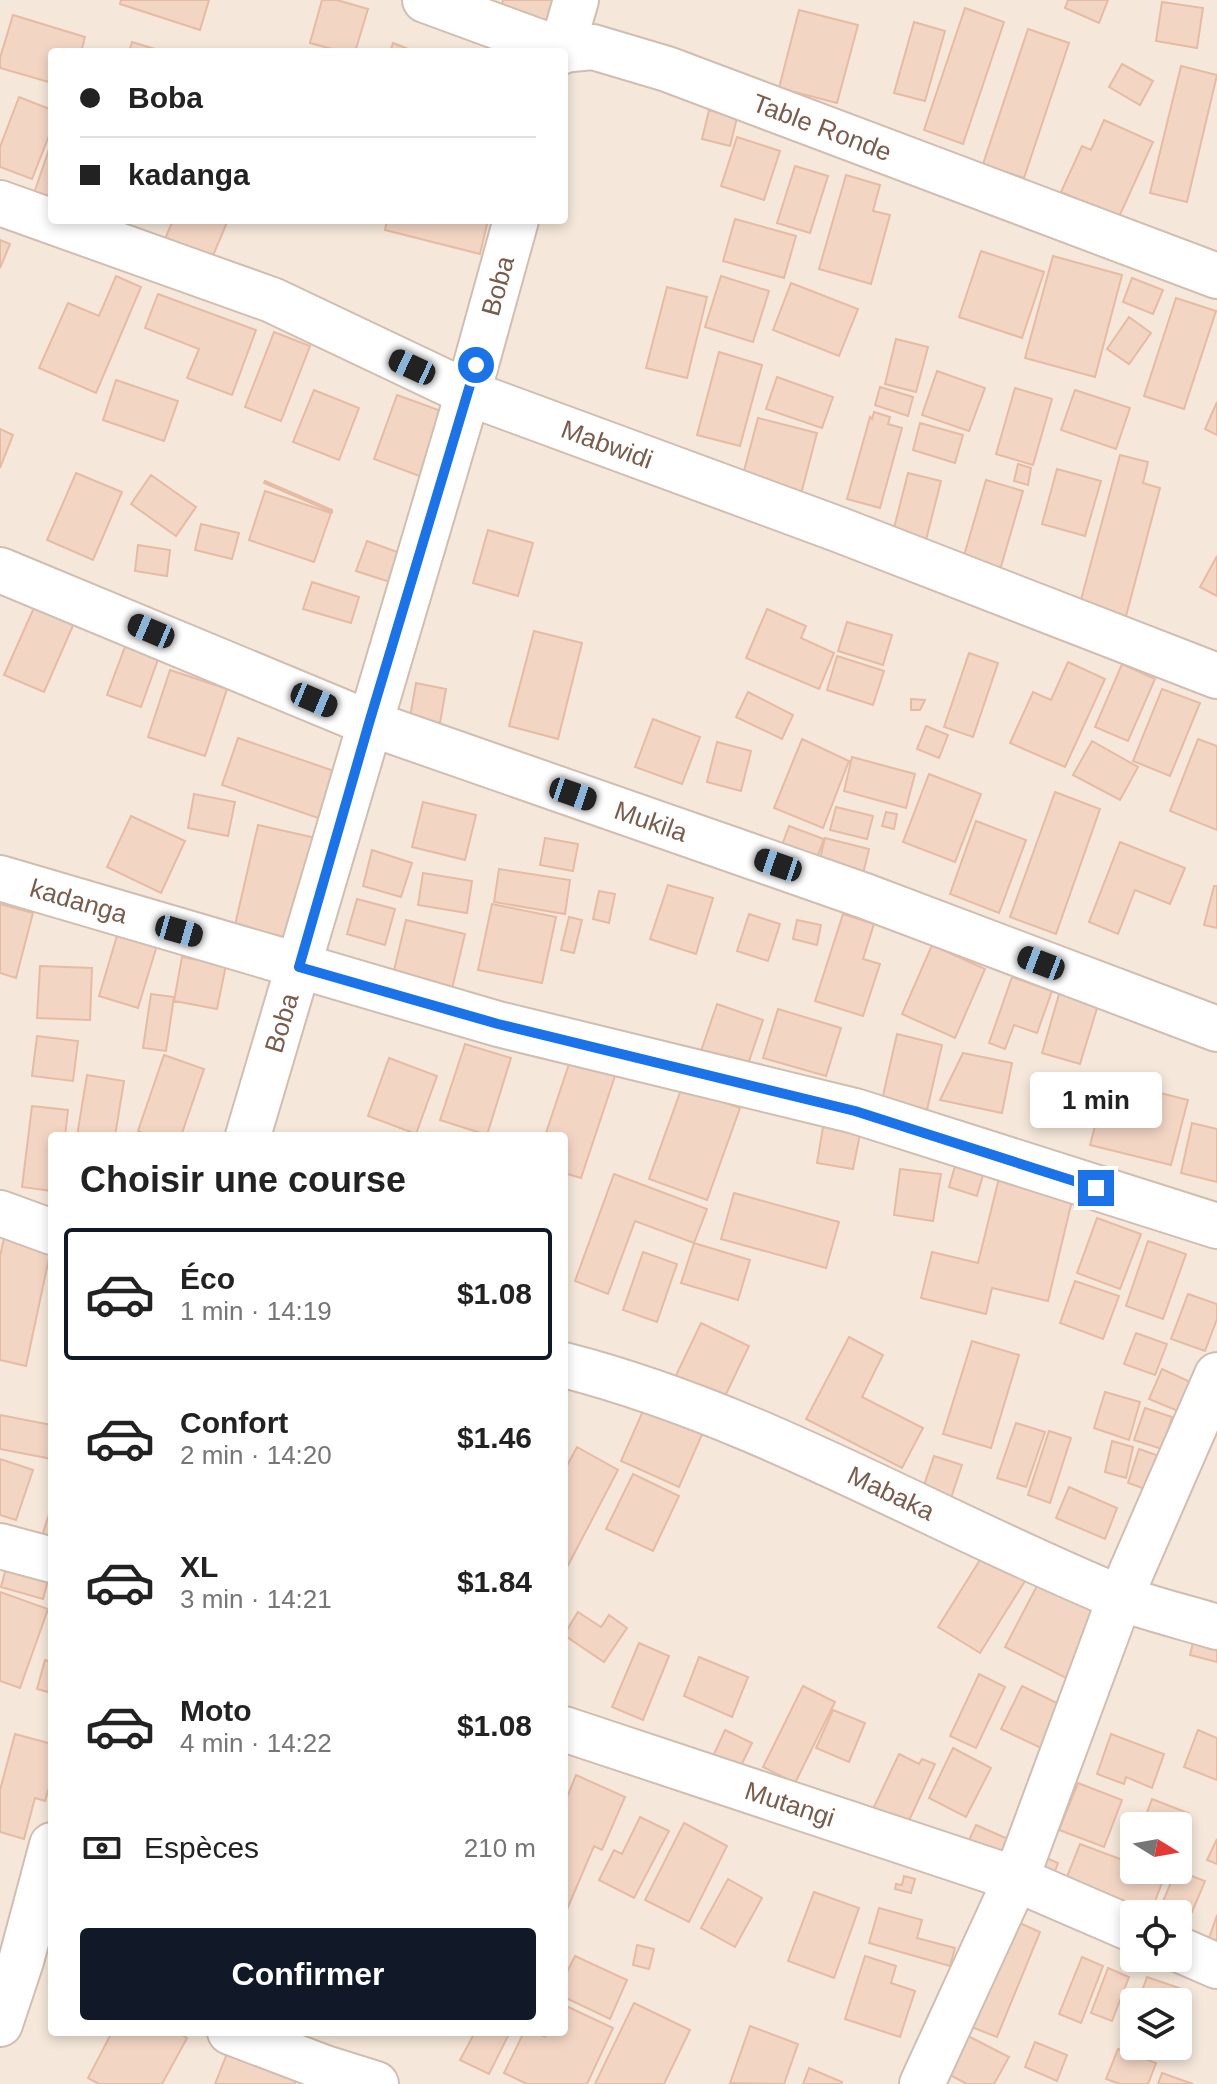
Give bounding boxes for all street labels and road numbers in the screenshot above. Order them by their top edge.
street label: Table Ronde [748,88,896,167]
street label: Boba [475,252,520,319]
street label: Mabwidi [557,414,657,475]
street label: Mukila [610,795,692,848]
street label: kadanga [27,873,131,930]
street label: Boba [258,989,305,1056]
street label: Mabaka [843,1460,940,1527]
street label: Mutangi [741,1775,839,1833]

